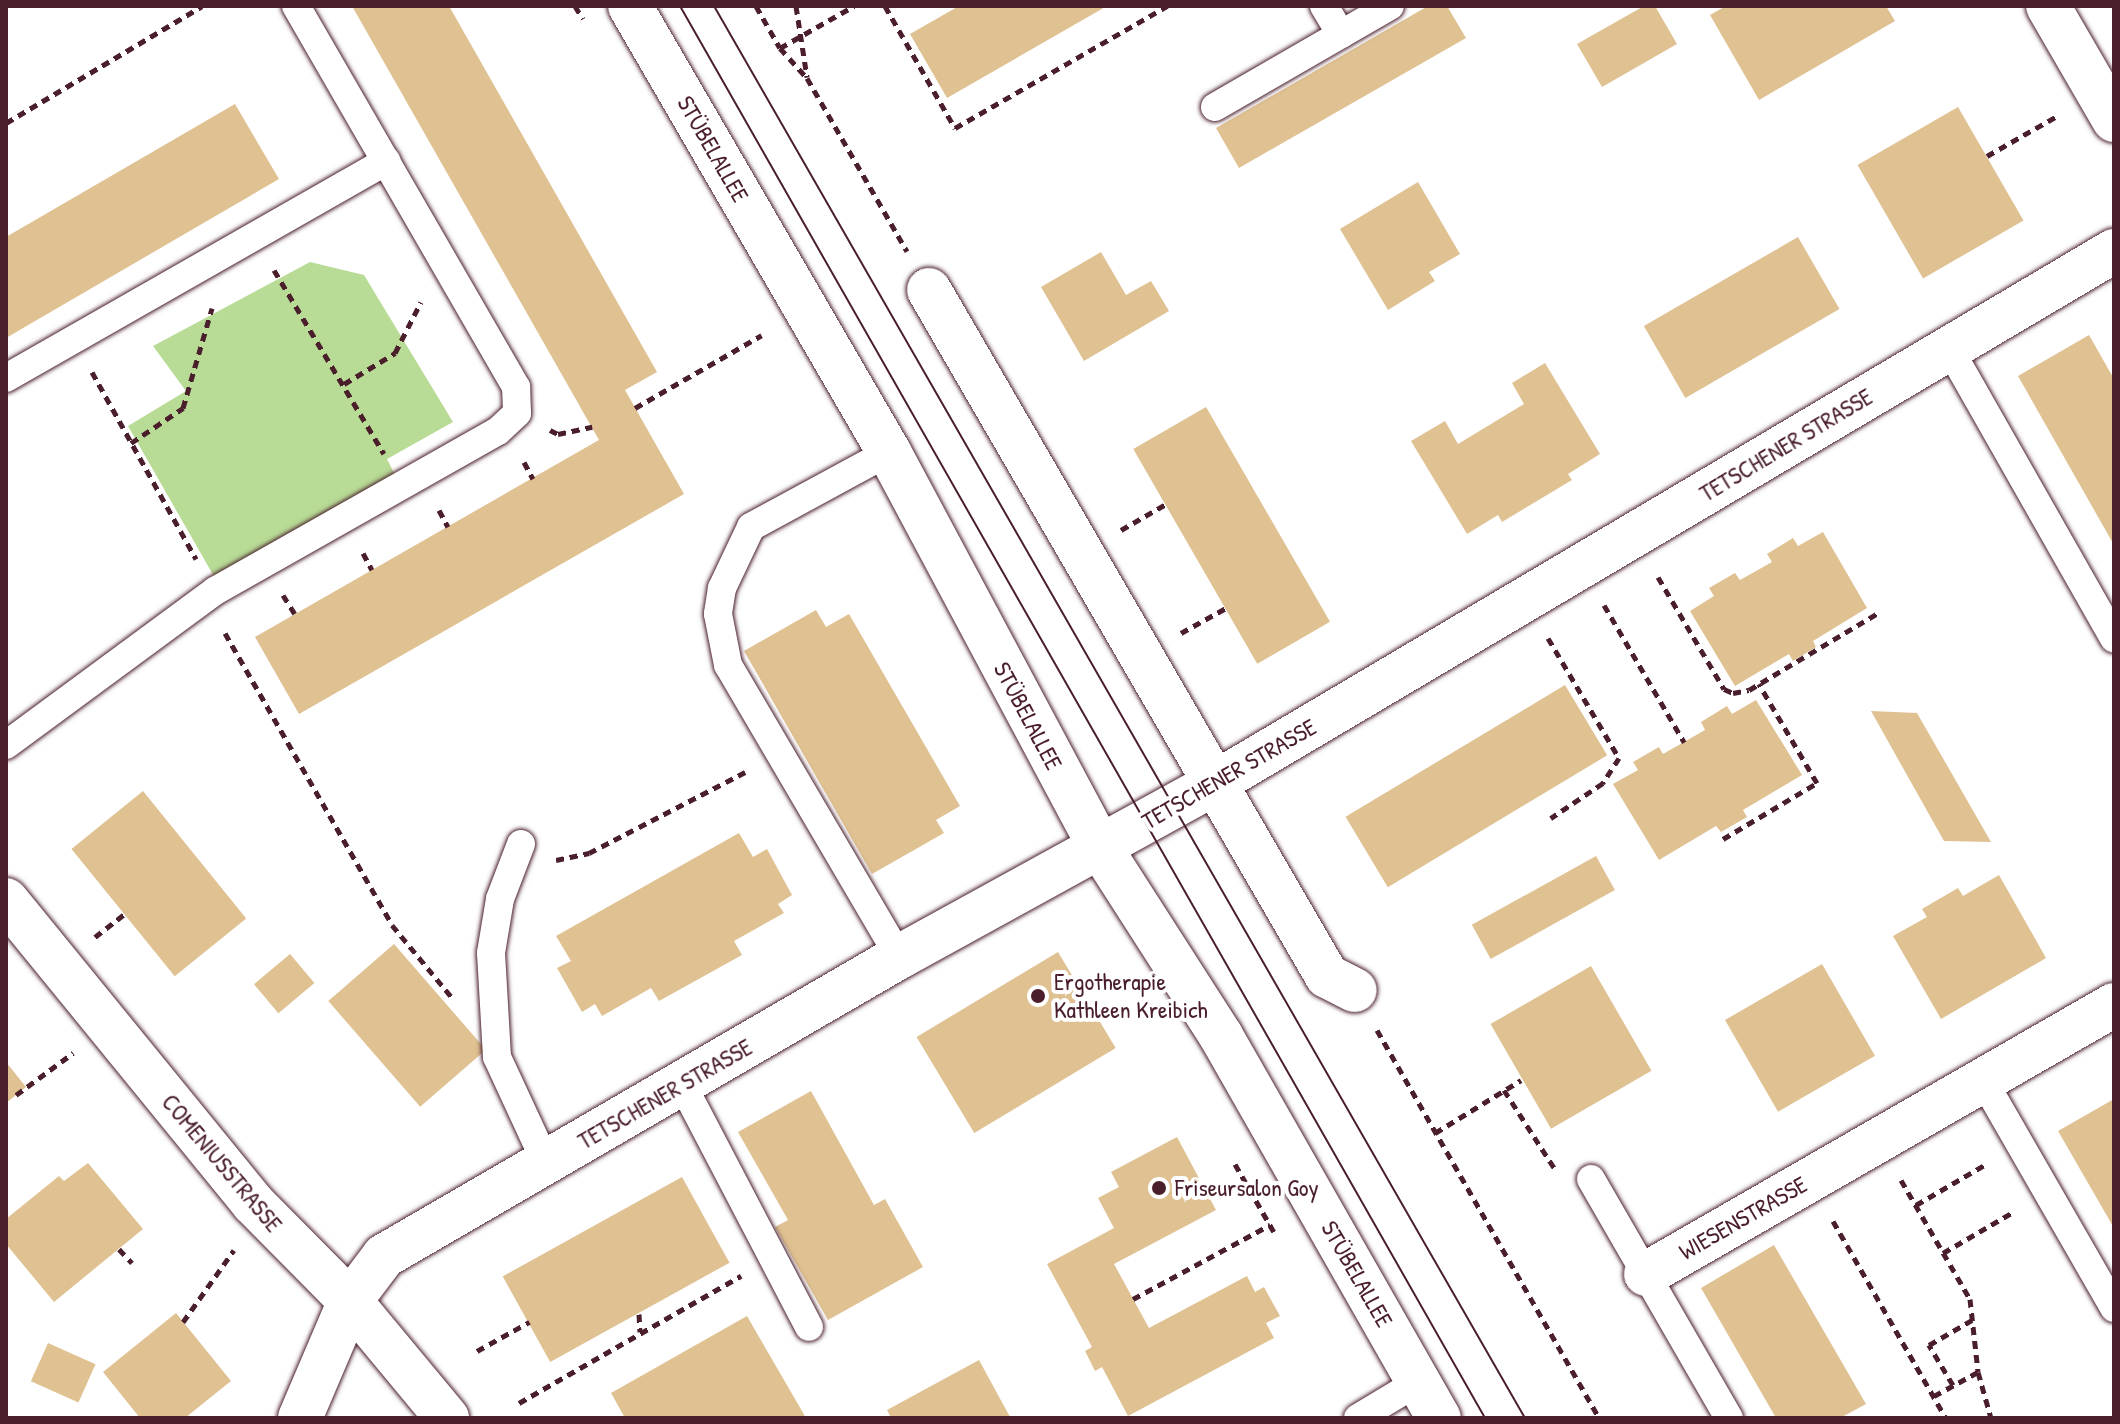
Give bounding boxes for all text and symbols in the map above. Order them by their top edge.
street label: STÜBELALLEE [671,91,755,207]
street label: TETSCHENER STRASSE [1694,382,1878,508]
street label: STÜBELALLEE [988,657,1068,775]
street label: TETSCHENER STRASSE [1137,712,1321,836]
place label: Ergotherapie Kathleen Kreibich [1054,968,1208,1024]
marker: Ergotherapie Kathleen Kreibich [1029,987,1047,1005]
street label: TETSCHENER STRASSE [573,1032,757,1156]
street label: COMENIUSSTRASSE [156,1088,288,1238]
street label: WIESENSTRASSE [1674,1170,1812,1266]
place label: Friseursalon Goy [1175,1174,1319,1202]
marker: Friseursalon Goy [1150,1179,1168,1197]
street label: STÜBELALLEE [1315,1216,1399,1332]

